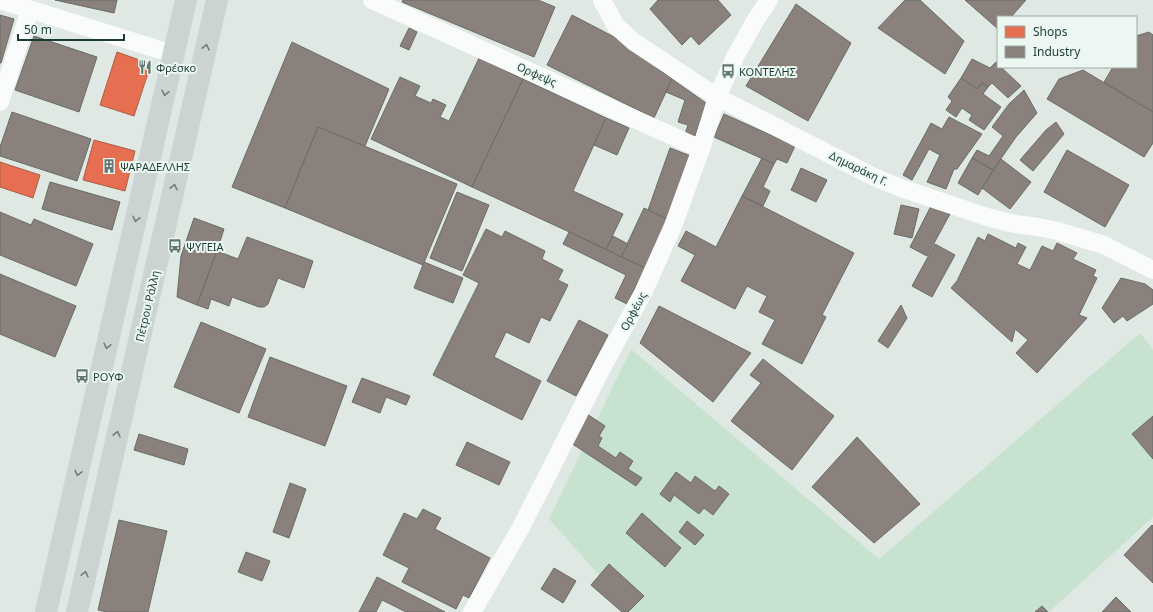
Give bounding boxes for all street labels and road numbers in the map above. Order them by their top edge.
street label: Ορφεψς [515,59,559,89]
street label: Δημαράκη Γ. [827,147,891,189]
street label: Πέτρου Ράλλη [131,269,163,343]
street label: Ορφέως [616,289,650,333]

